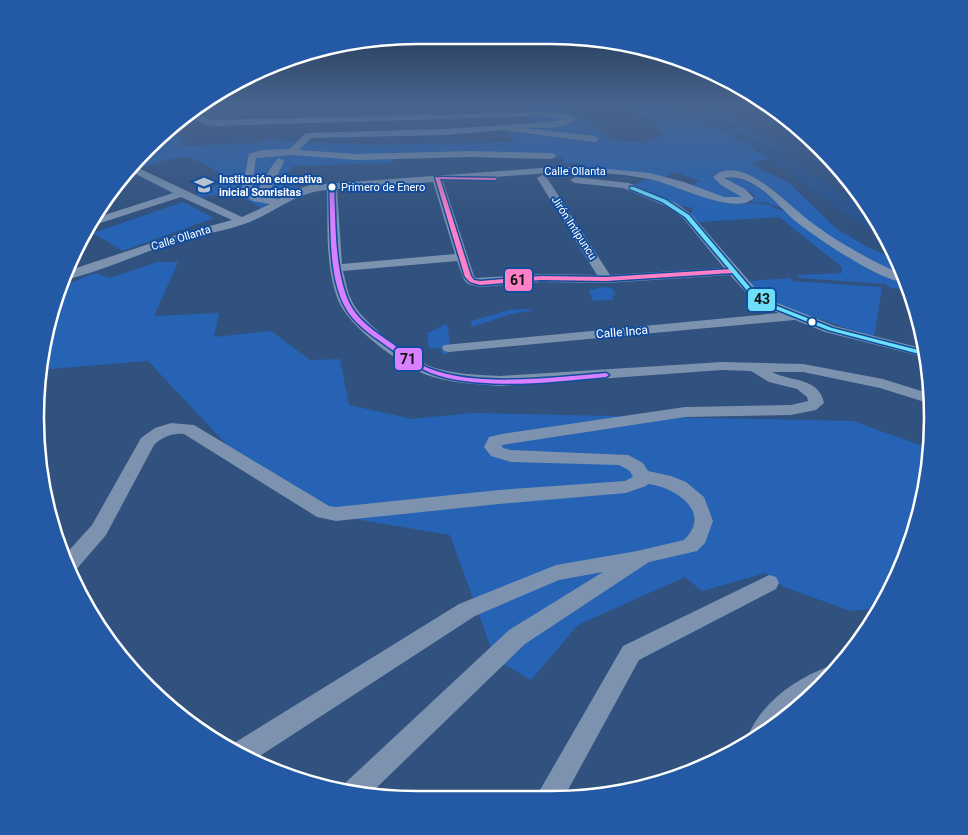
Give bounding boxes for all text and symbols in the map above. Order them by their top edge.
street label: Calle Ollanta [544,165,606,178]
place label: Institución educativa inicial Sonrisitas [219,173,322,199]
school or university icon: Institución educativa inicial Sonrisitas [193,174,215,196]
place label: Primero de Enero [341,181,425,194]
marker: Primero de Enero [327,182,337,192]
street label: Jirón Intipuncu [549,194,599,262]
street label: Calle Ollanta [150,223,212,253]
line badge: 61 [504,268,533,292]
text: 61 [510,272,526,288]
line badge: 43 [747,288,776,312]
text: 43 [754,291,770,307]
unlabelled marker [807,317,817,327]
street label: Calle Inca [595,323,649,341]
line badge: 71 [394,347,423,371]
text: 71 [400,351,416,367]

